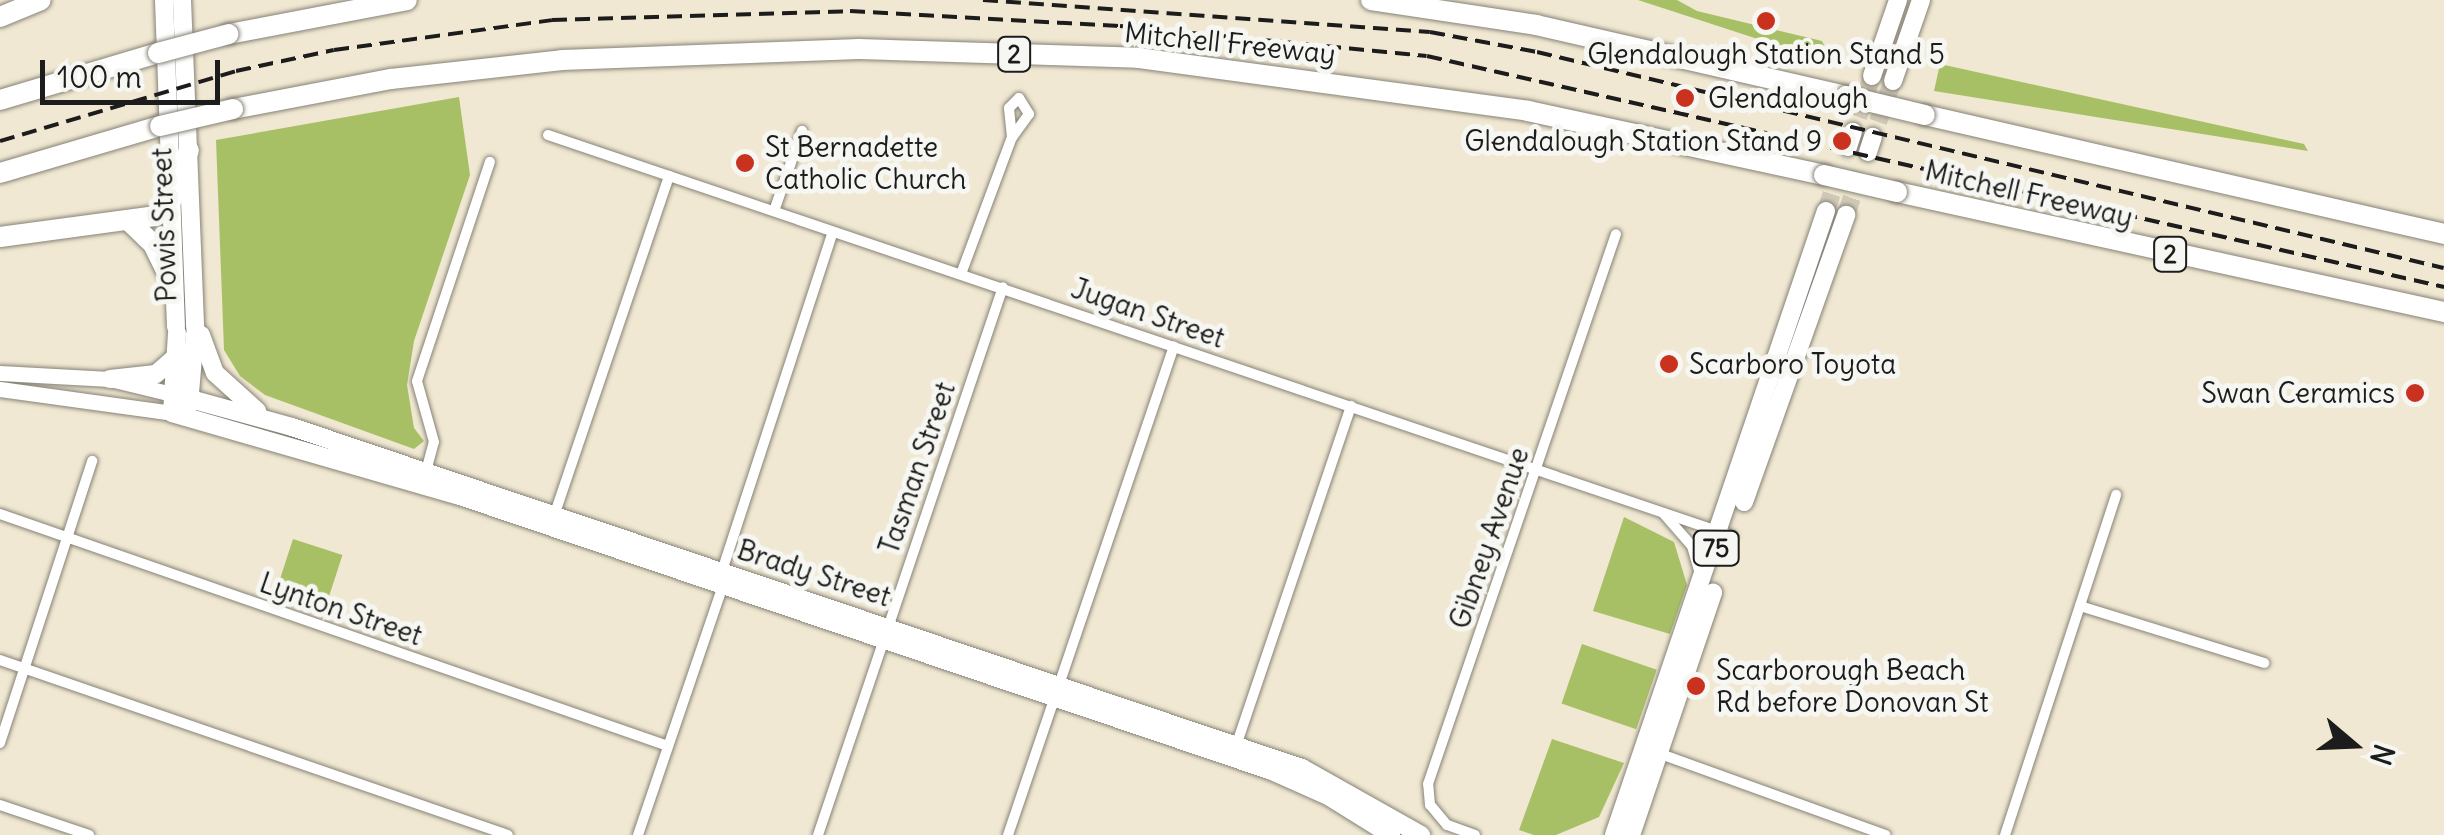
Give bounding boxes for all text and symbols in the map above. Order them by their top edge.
marker: Glendalough Station Stand 5 [1755,10,1777,32]
street label: Mitchell Freeway [1123,15,1337,71]
road number: 2 [996,34,1032,74]
place label: Glendalough Station Stand 5 [1587,37,1945,71]
scale bar [45,40,225,102]
text: 100 m [57,58,142,96]
place label: Glendalough [1708,81,1868,115]
marker: Glendalough [1672,85,1698,111]
place label: Glendalough Station Stand 9 [1464,124,1822,158]
place label: St Bernadette Catholic Church [765,130,966,196]
marker: Glendalough Station Stand 9 [1831,130,1853,152]
street label: Powis Street [145,147,183,303]
marker: St Bernadette Catholic Church [734,152,756,174]
street label: Mitchell Freeway [1922,154,2136,234]
road number: 2 [2152,234,2188,274]
street label: Jugan Street [1067,271,1229,355]
place label: Scarboro Toyota [1689,347,1896,381]
marker: Scarboro Toyota [1658,353,1680,375]
place label: Swan Ceramics [2201,376,2395,410]
street label: Tasman Street [872,378,962,558]
marker: Swan Ceramics [2404,382,2426,404]
street label: Gibney Avenue [1442,443,1536,633]
road number: 75 [1691,528,1741,568]
street label: Brady Street [733,532,895,614]
street label: Lynton Street [255,566,427,652]
place label: Scarborough Beach Rd before Donovan St [1716,653,1989,719]
marker: Scarborough Beach Rd before Donovan St [1685,675,1707,697]
north arrow [2304,695,2404,795]
text: N [2362,740,2403,770]

